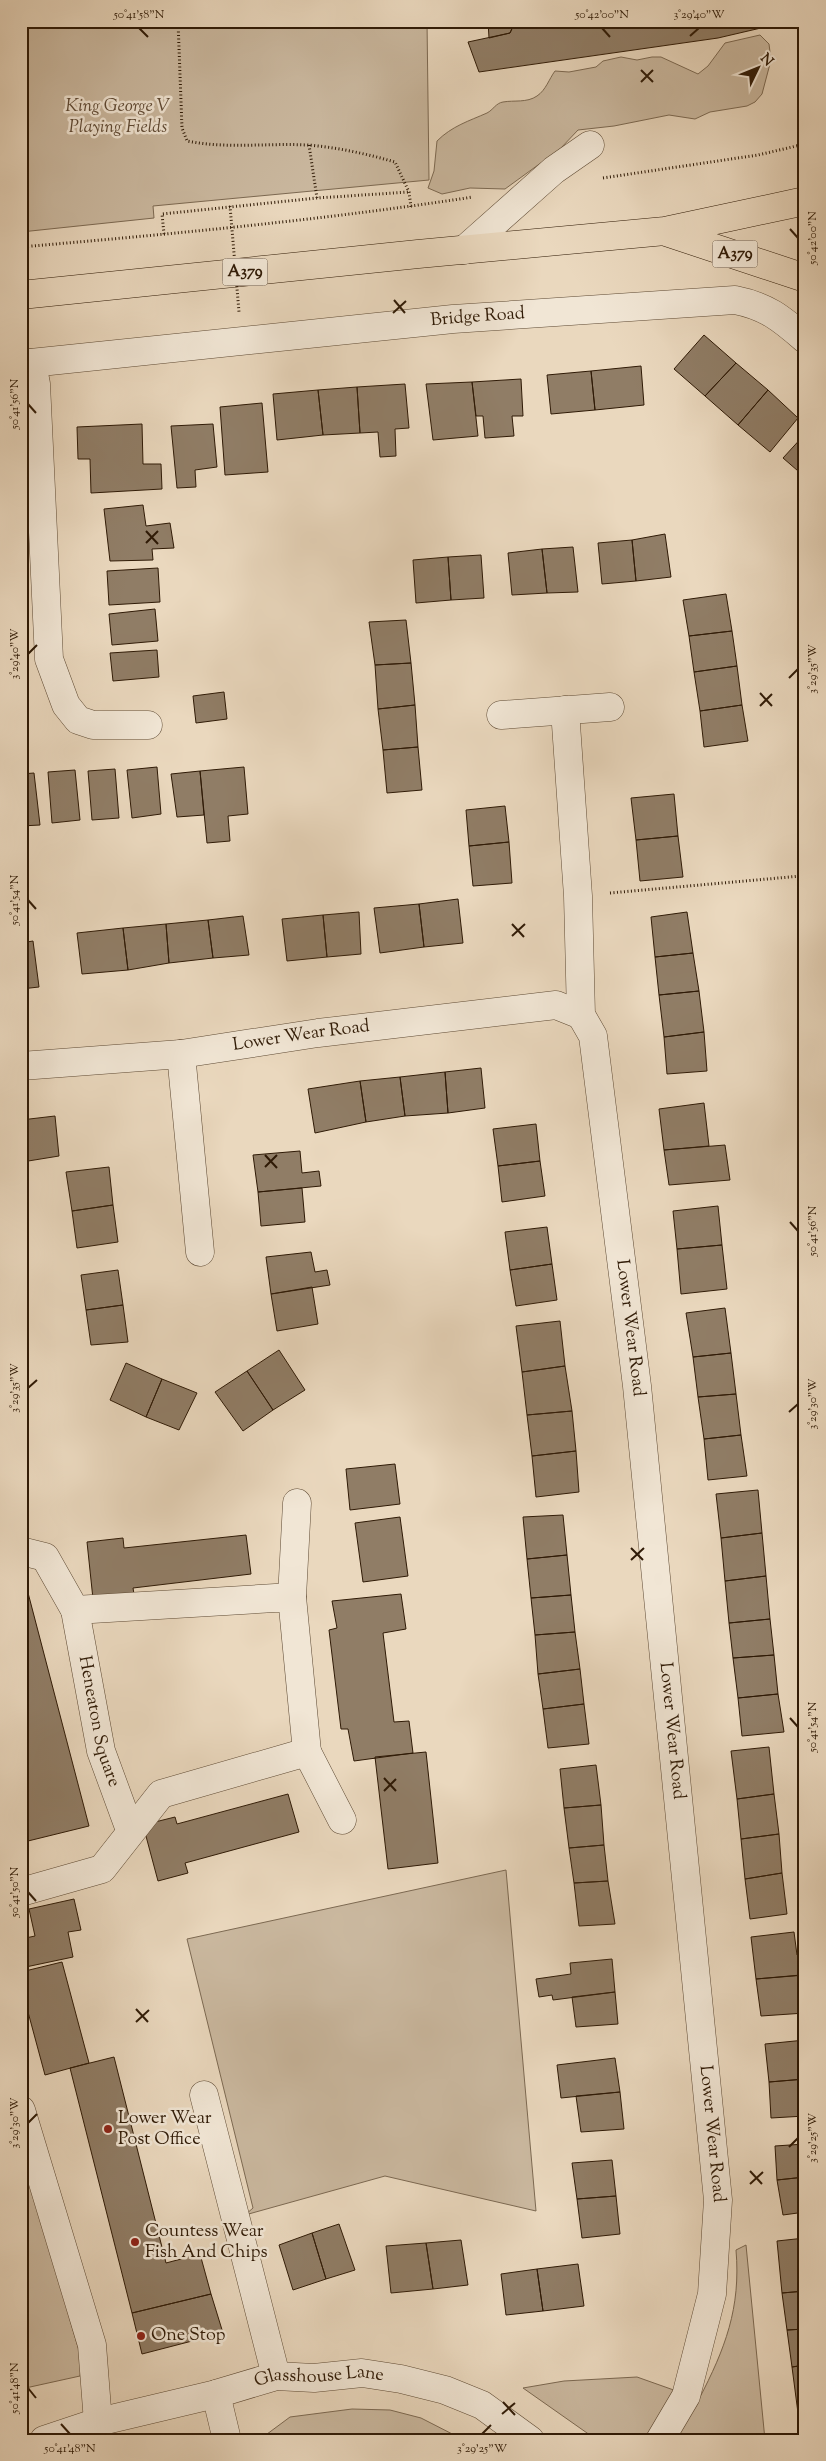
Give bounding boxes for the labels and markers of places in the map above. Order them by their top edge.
place label: Lower Wear Post Office [118,2106,212,2153]
marker: Lower Wear Post Office [102,2123,114,2135]
place label: Countess Wear Fish And Chips [145,2219,268,2266]
marker: Countess Wear Fish And Chips [129,2236,141,2248]
place label: One Stop [151,2323,226,2349]
marker: One Stop [135,2330,147,2342]

